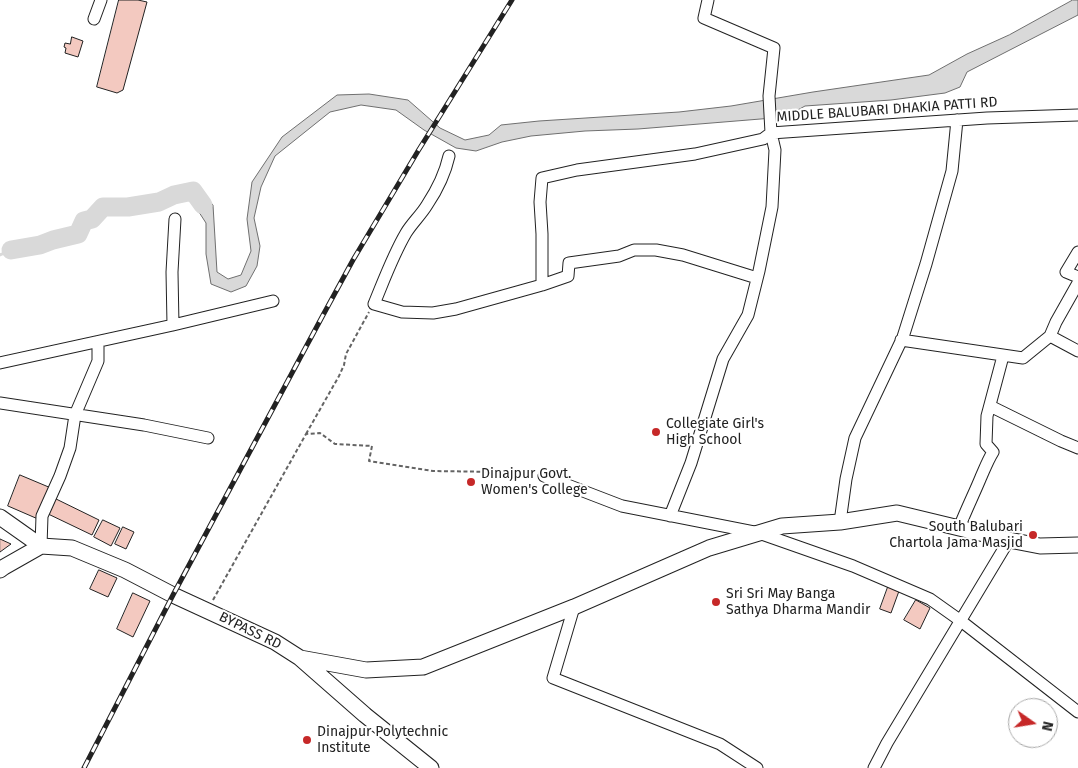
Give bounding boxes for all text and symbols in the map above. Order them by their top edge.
street label: MIDDLE BALUBARI DHAKIA PATTI RD [776,94,998,126]
place label: Collegiate Girl's High School [666,416,764,448]
marker: Collegiate Girl's High School [650,426,662,438]
place label: Dinajpur Govt. Women's College [481,466,588,498]
marker: Dinajpur Govt. Women's College [465,476,477,488]
place label: South Balubari Chartola Jama Masjid [889,519,1023,552]
marker: South Balubari Chartola Jama Masjid [1027,529,1039,541]
place label: Sri Sri May Banga Sathya Dharma Mandir [726,586,870,618]
marker: Sri Sri May Banga Sathya Dharma Mandir [710,596,722,608]
street label: BYPASS RD [216,609,284,653]
north arrow [1008,698,1058,748]
text: N [1038,720,1056,733]
place label: Dinajpur Polytechnic Institute [317,724,448,756]
marker: Dinajpur Polytechnic Institute [301,734,313,746]

